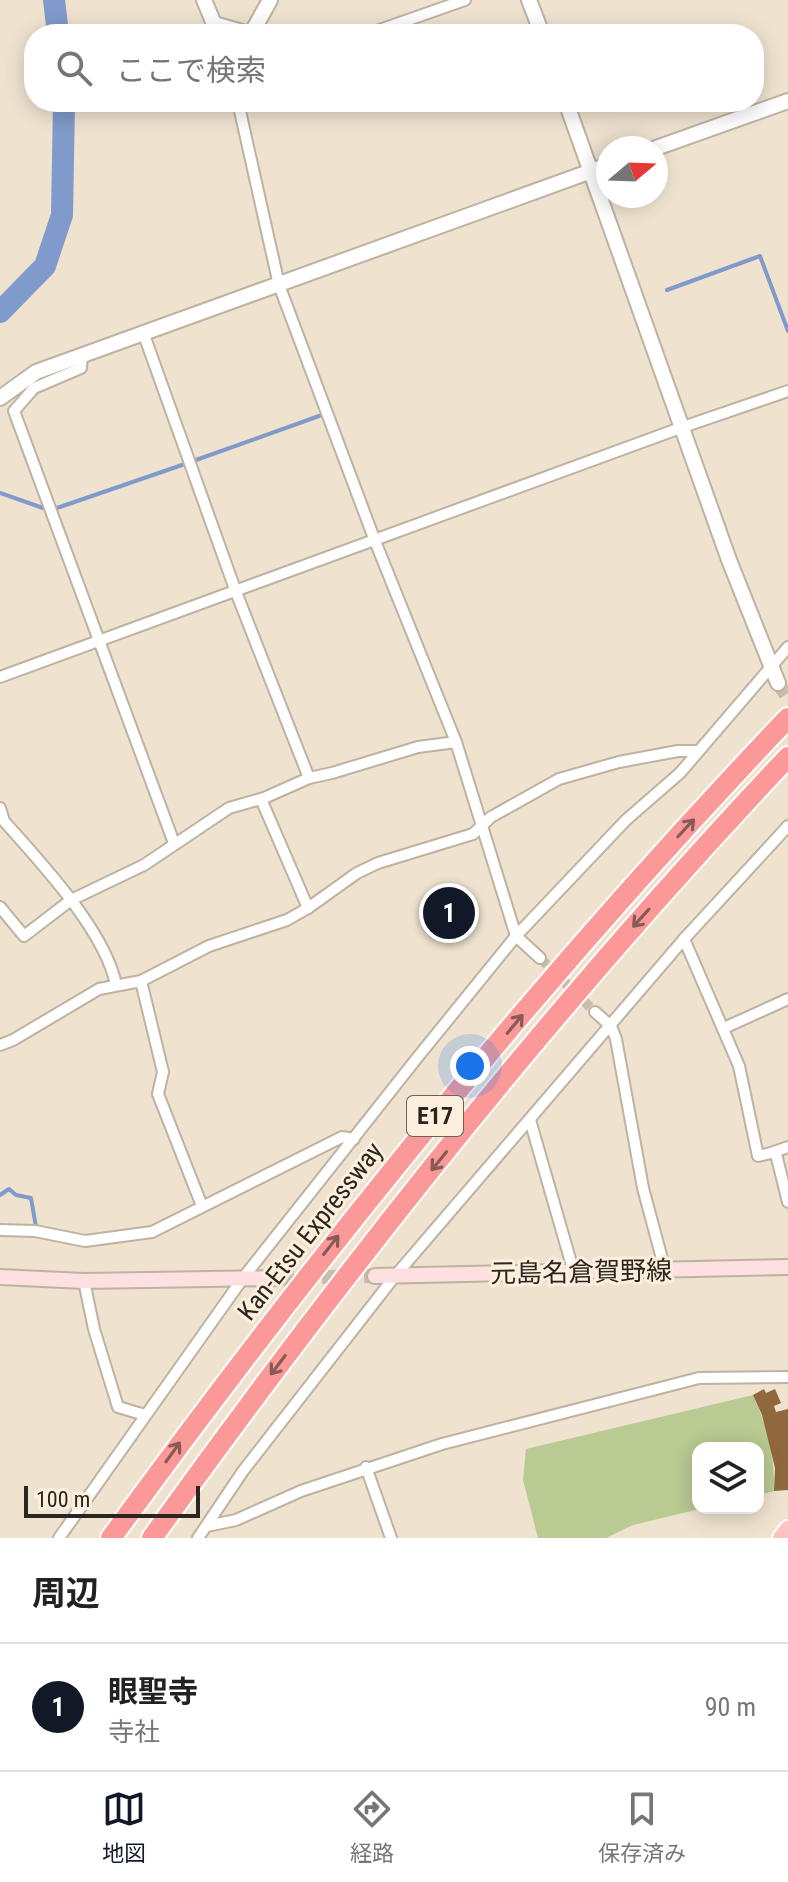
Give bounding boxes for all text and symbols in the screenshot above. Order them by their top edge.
search box [24,24,764,112]
icon: search [52,46,96,90]
text: ここで検索 [116,53,266,88]
north arrow [596,136,668,208]
one-way arrow [676,818,695,838]
pin: 1 [423,883,475,943]
one-way arrow [632,907,650,927]
one-way arrow [506,1014,524,1035]
your location [450,1046,490,1086]
road number: E17 [407,1096,463,1136]
street label: Kan-Etsu Expressway [231,1136,389,1326]
one-way arrow [430,1150,448,1171]
one-way arrow [322,1235,339,1256]
street label: 元島名倉賀野線 [490,1255,672,1289]
one-way arrow [270,1354,287,1375]
one-way arrow [165,1442,181,1464]
map controls [692,1442,764,1514]
button: layers [692,1442,764,1514]
scale bar [24,1482,200,1518]
text: 100 m [36,1487,90,1512]
text: 周辺 [32,1573,100,1613]
text: 眼聖寺 [108,1674,198,1709]
text: 1 [51,1692,65,1722]
text: 90 m [705,1692,756,1722]
text: 寺社 [108,1717,160,1747]
tab: 地図 [102,1787,146,1867]
tab: 経路 [350,1787,394,1867]
tab: 保存済み [598,1787,686,1867]

